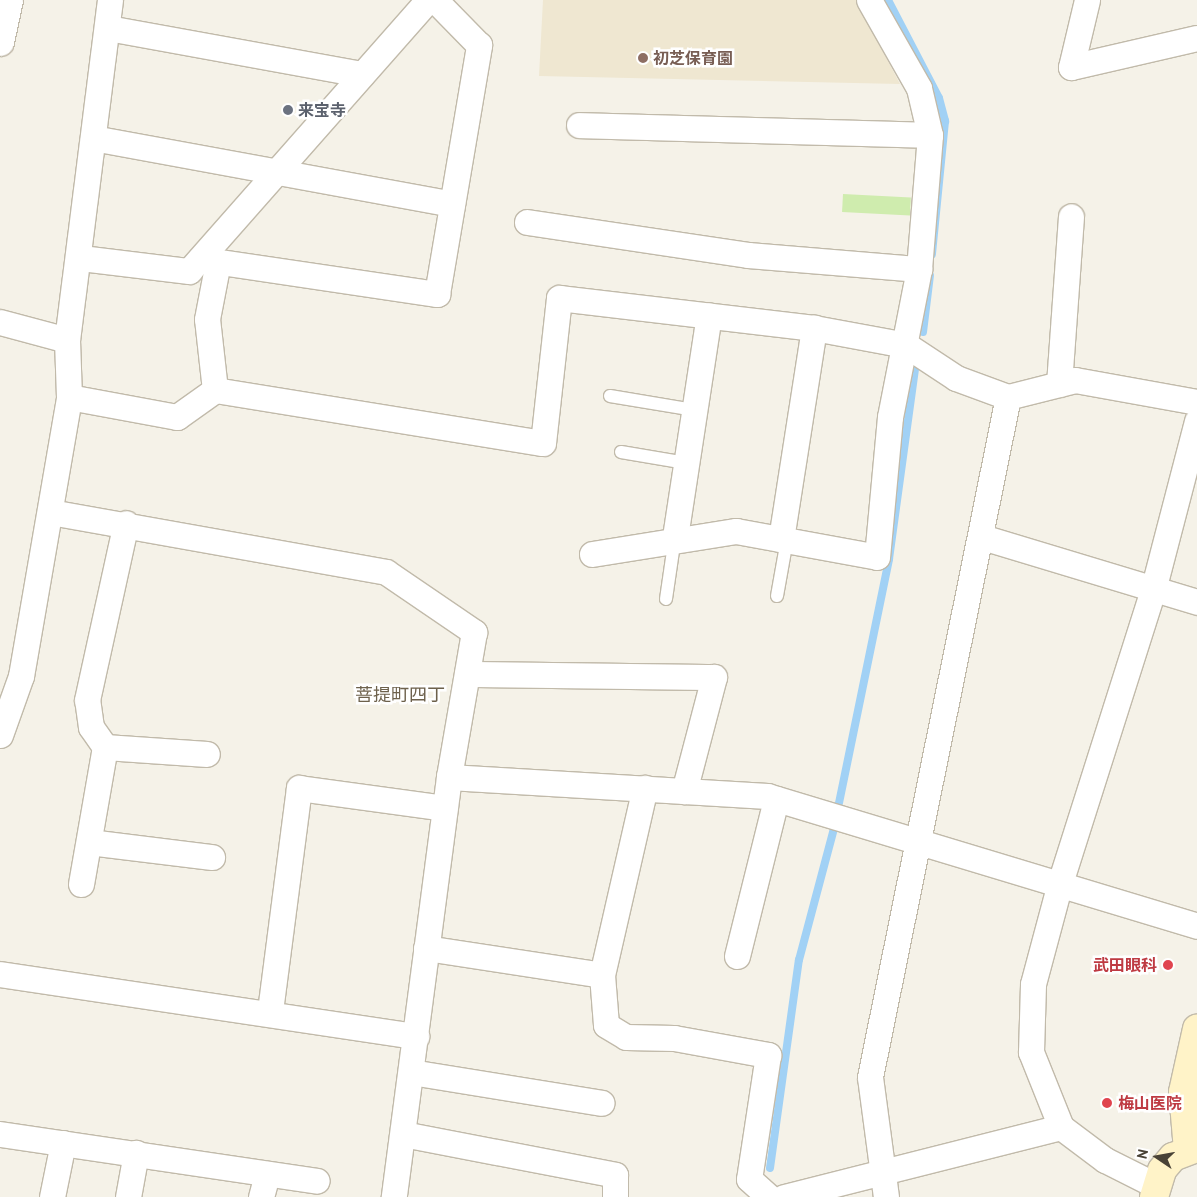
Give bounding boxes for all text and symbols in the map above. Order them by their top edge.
place label: 初芝保育園 [653,48,733,68]
marker: 初芝保育園 [637,52,649,64]
place label: 来宝寺 [298,100,346,120]
marker: 来宝寺 [282,104,294,116]
district label: 菩提町四丁 [355,684,445,706]
place label: 武田眼科 [1093,955,1157,975]
marker: 武田眼科 [1161,958,1175,972]
place label: 梅山医院 [1118,1093,1182,1113]
marker: 梅山医院 [1100,1096,1114,1110]
north arrow [1132,1132,1182,1182]
text: N [1133,1148,1152,1160]

